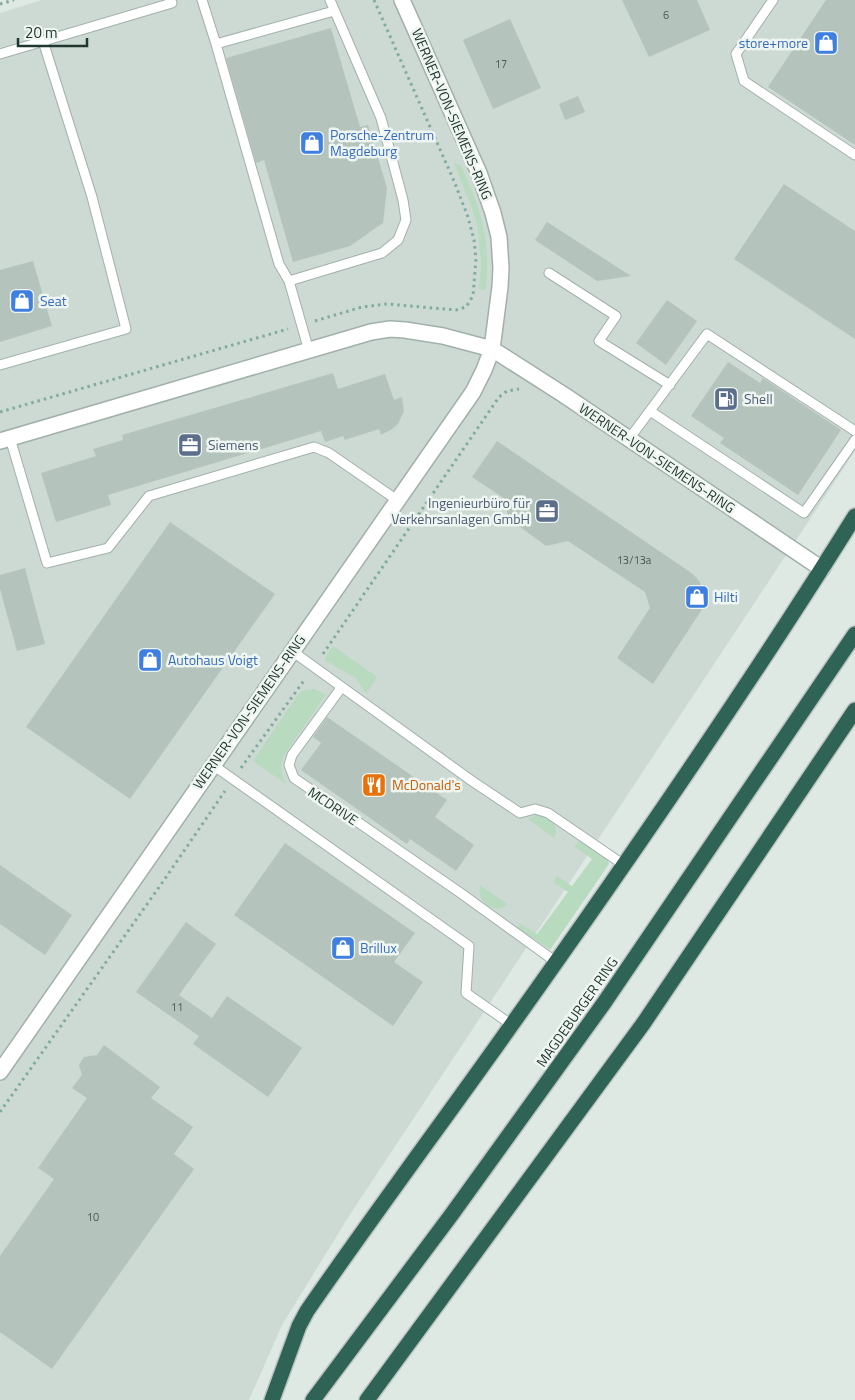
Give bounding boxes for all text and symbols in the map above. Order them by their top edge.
house number: 6 [663,7,669,23]
scale bar [18,15,86,47]
text: 20 m [25,21,58,44]
street label: WERNER-VON-SIEMENS-RING [407,25,498,203]
shop icon: store+more [813,30,839,56]
place label: store+more [739,32,808,53]
house number: 17 [495,56,507,72]
place label: Porsche-Zentrum Magdeburg [330,124,434,161]
shop icon: Porsche-Zentrum Magdeburg [299,130,325,156]
shop icon: Seat [9,288,35,314]
place label: Seat [40,290,67,311]
fuel station icon: Shell [713,386,739,412]
place label: Shell [744,388,773,409]
street label: WERNER-VON-SIEMENS-RING [575,397,740,518]
office icon: Siemens [177,432,203,458]
place label: Siemens [208,434,259,455]
place label: Ingenieurbüro für Verkehrsanlagen GmbH [391,492,530,529]
office icon: Ingenieurbüro für Verkehrsanlagen GmbH [534,498,560,524]
house number: 13/13a [617,552,652,568]
shop icon: Hilti [684,584,710,610]
place label: Hilti [714,586,738,607]
street label: WERNER-VON-SIEMENS-RING [187,630,310,793]
shop icon: Autohaus Voigt [137,647,163,673]
place label: Autohaus Voigt [168,649,258,670]
restaurant icon: McDonald's [361,772,387,798]
place label: McDonald's [392,774,461,795]
street label: MCDRIVE [304,781,363,830]
shop icon: Brillux [330,935,356,961]
place label: Brillux [360,937,397,958]
street label: MAGDEBURGER RING [531,953,622,1071]
house number: 11 [171,999,183,1015]
house number: 10 [87,1209,99,1225]

